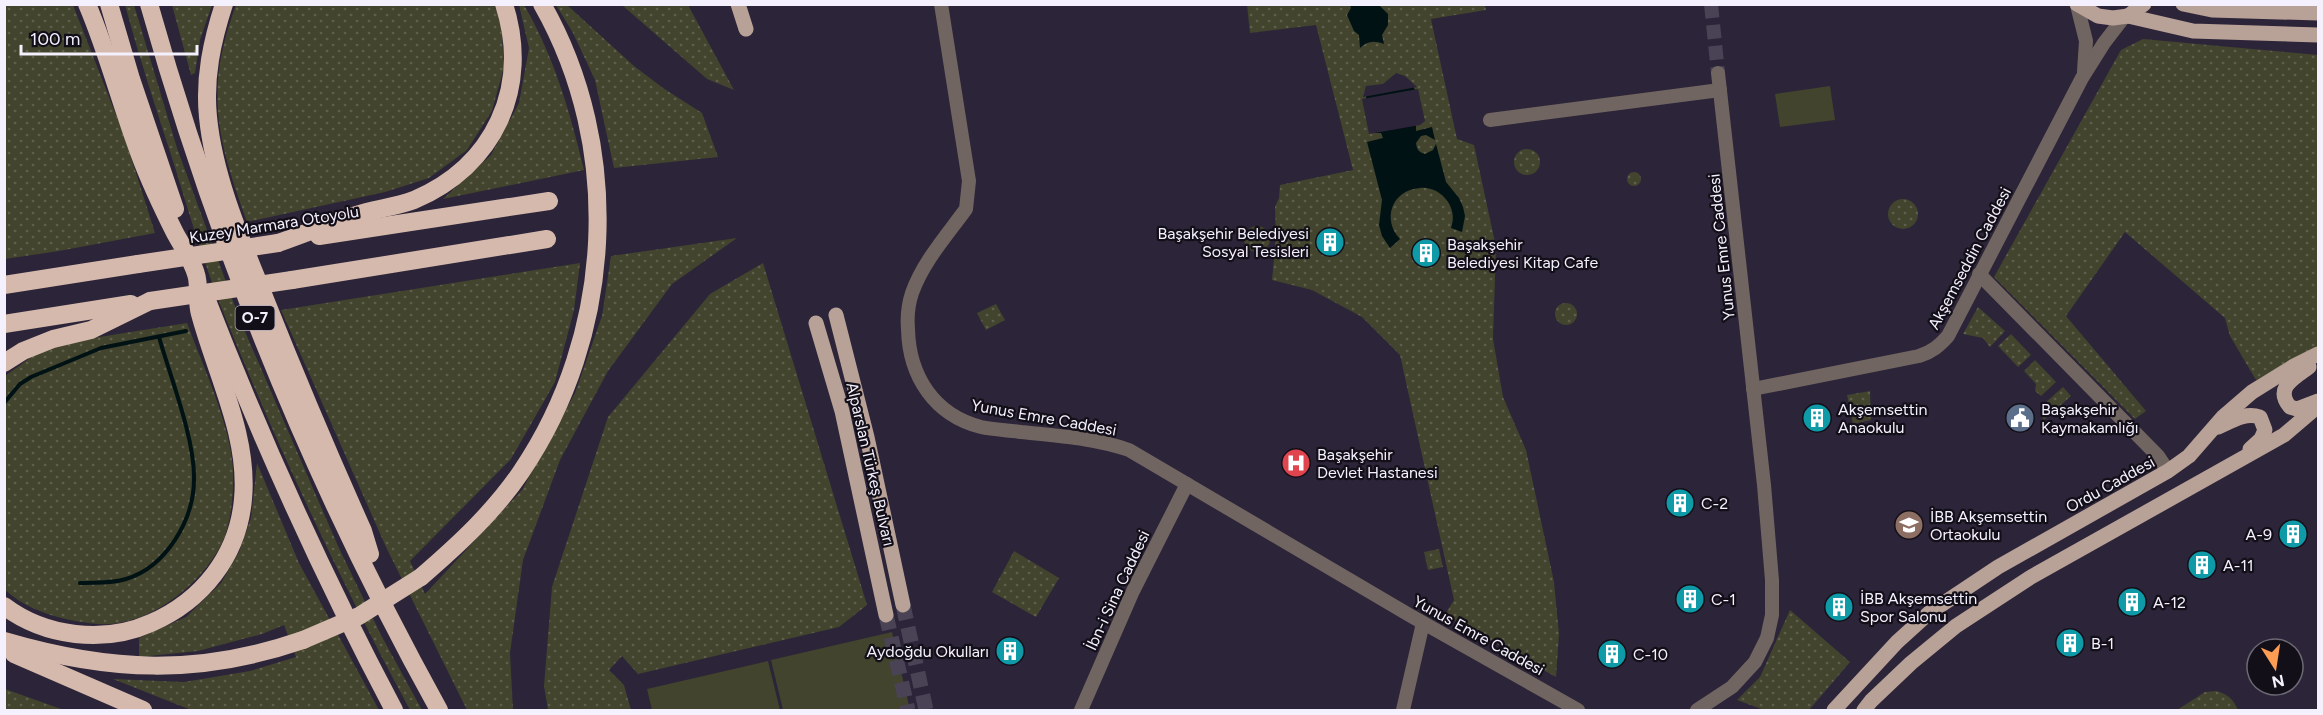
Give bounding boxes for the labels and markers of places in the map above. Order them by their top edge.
place label: Başakşehir Belediyesi Sosyal Tesisleri [1157,224,1309,261]
building icon: Başakşehir Belediyesi Sosyal Tesisleri [1314,226,1346,258]
place label: Başakşehir Belediyesi Kitap Cafe [1447,235,1599,272]
building icon: Başakşehir Belediyesi Kitap Cafe [1410,237,1442,269]
place label: Akşemsettin Anaokulu [1838,400,1927,437]
place label: Başakşehir Kaymakamlığı [2041,400,2139,437]
building icon: Akşemsettin Anaokulu [1801,402,1833,434]
public building icon: Başakşehir Kaymakamlığı [2004,402,2036,434]
place label: Başakşehir Devlet Hastanesi [1317,445,1438,482]
hospital icon: Başakşehir Devlet Hastanesi [1280,447,1312,479]
building icon: C-2 [1664,487,1696,519]
place label: C-2 [1701,494,1728,513]
place label: İBB Akşemsettin Ortaokulu [1930,507,2047,544]
school or university icon: İBB Akşemsettin Ortaokulu [1893,509,1925,541]
building icon: A-9 [2277,518,2309,550]
place label: A-9 [2245,525,2272,544]
building icon: A-11 [2186,549,2218,581]
place label: A-11 [2223,556,2254,575]
building icon: C-1 [1674,583,1706,615]
building icon: A-12 [2116,586,2148,618]
place label: İBB Akşemsettin Spor Salonu [1860,589,1977,626]
place label: C-1 [1711,590,1736,609]
building icon: İBB Akşemsettin Spor Salonu [1823,591,1855,623]
place label: A-12 [2153,593,2186,612]
building icon: B-1 [2054,627,2086,659]
place label: B-1 [2091,634,2114,653]
building icon: Aydoğdu Okulları [994,635,1026,667]
building icon: C-10 [1596,638,1628,670]
place label: Aydoğdu Okulları [866,642,989,661]
place label: C-10 [1633,645,1668,664]

